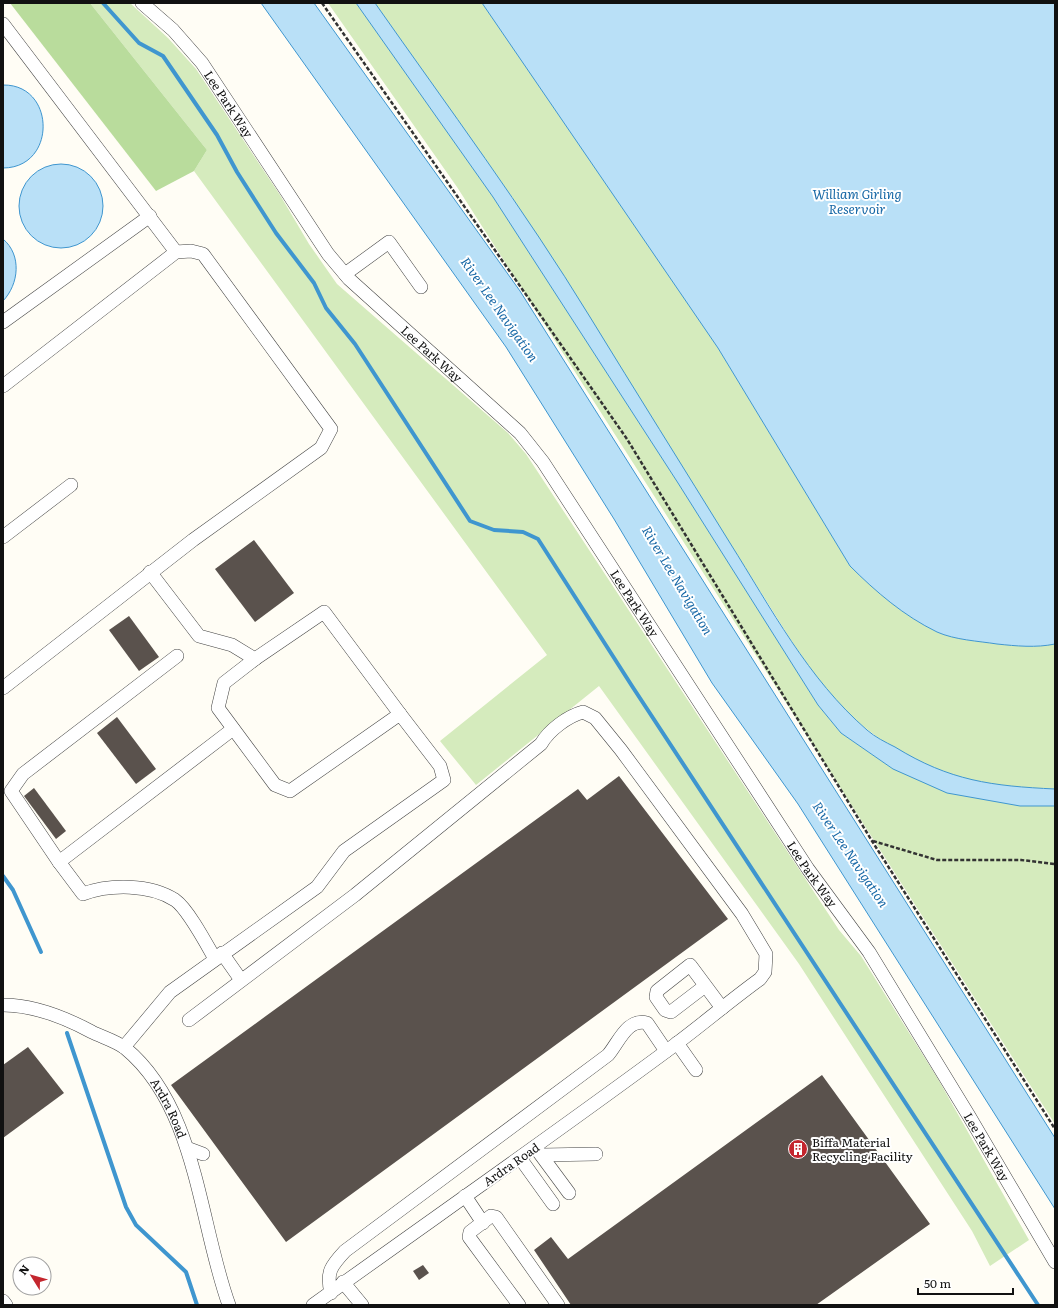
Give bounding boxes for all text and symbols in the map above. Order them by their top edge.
street label: Lee Park Way [200,67,258,141]
water label: William Girling Reservoir [812,184,902,218]
water label: River Lee Navigation [457,253,543,365]
street label: Lee Park Way [397,321,467,386]
water label: River Lee Navigation [638,522,718,638]
street label: Lee Park Way [606,566,663,640]
water label: River Lee Navigation [809,797,894,911]
street label: Lee Park Way [783,837,842,911]
street label: Ardra Road [146,1074,192,1141]
street label: Lee Park Way [960,1109,1014,1184]
place label: Biffa Material Recycling Facility [812,1133,913,1165]
street label: Ardra Road [479,1138,543,1190]
building icon: Biffa Material Recycling Facility [787,1138,809,1160]
north arrow [12,1256,52,1296]
text: N [14,1261,32,1278]
scale bar [918,1270,1013,1296]
text: 50 m [924,1274,951,1292]

